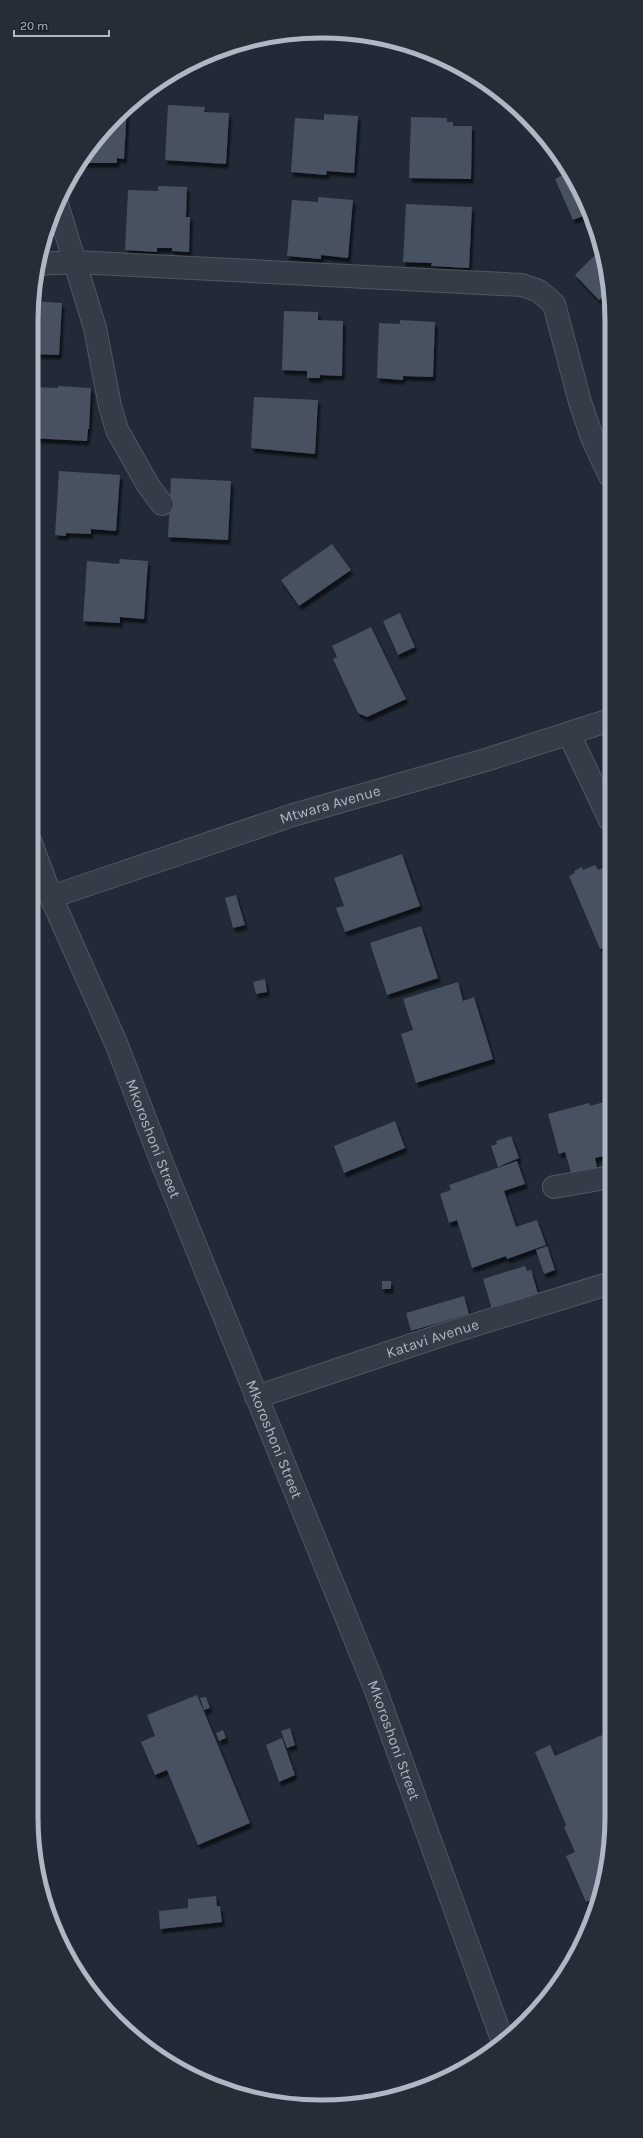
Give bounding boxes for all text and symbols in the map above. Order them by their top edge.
scale bar [14,12,109,38]
text: 20 m [20,19,48,33]
street label: Mtwara Avenue [277,781,383,828]
street label: Mkoroshoni Street [122,1077,184,1201]
street label: Katavi Avenue [384,1315,481,1362]
street label: Mkoroshoni Street [242,1377,306,1502]
street label: Mkoroshoni Street [364,1677,424,1803]

